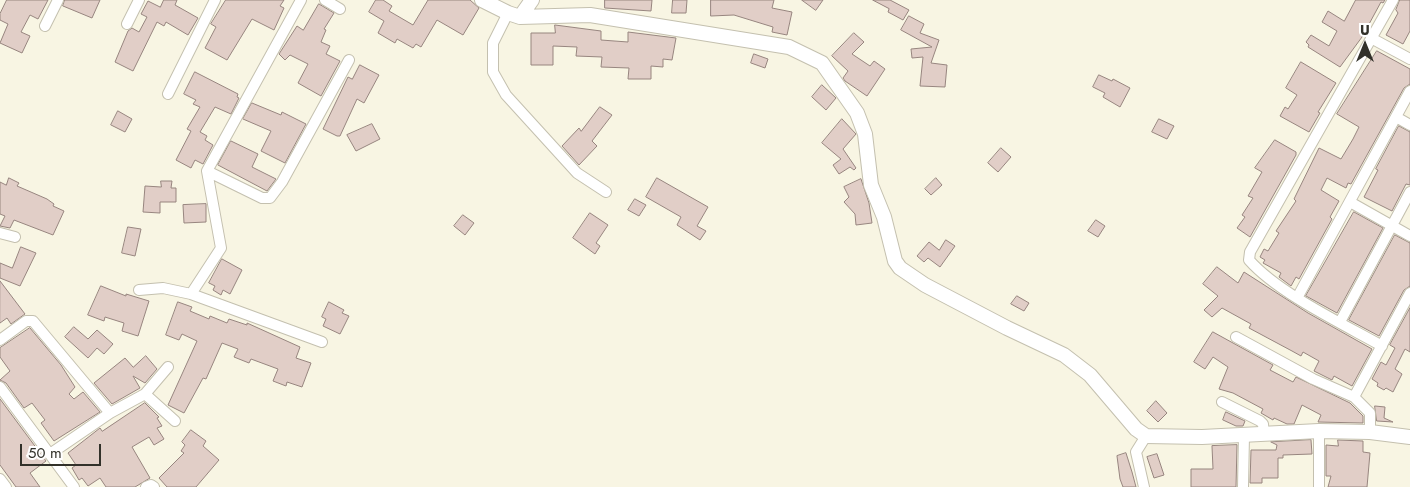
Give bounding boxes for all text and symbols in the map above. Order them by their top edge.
north arrow [1340,20,1390,70]
text: U [1360,20,1370,40]
scale bar [22,434,104,466]
text: 50 m [28,442,62,464]

